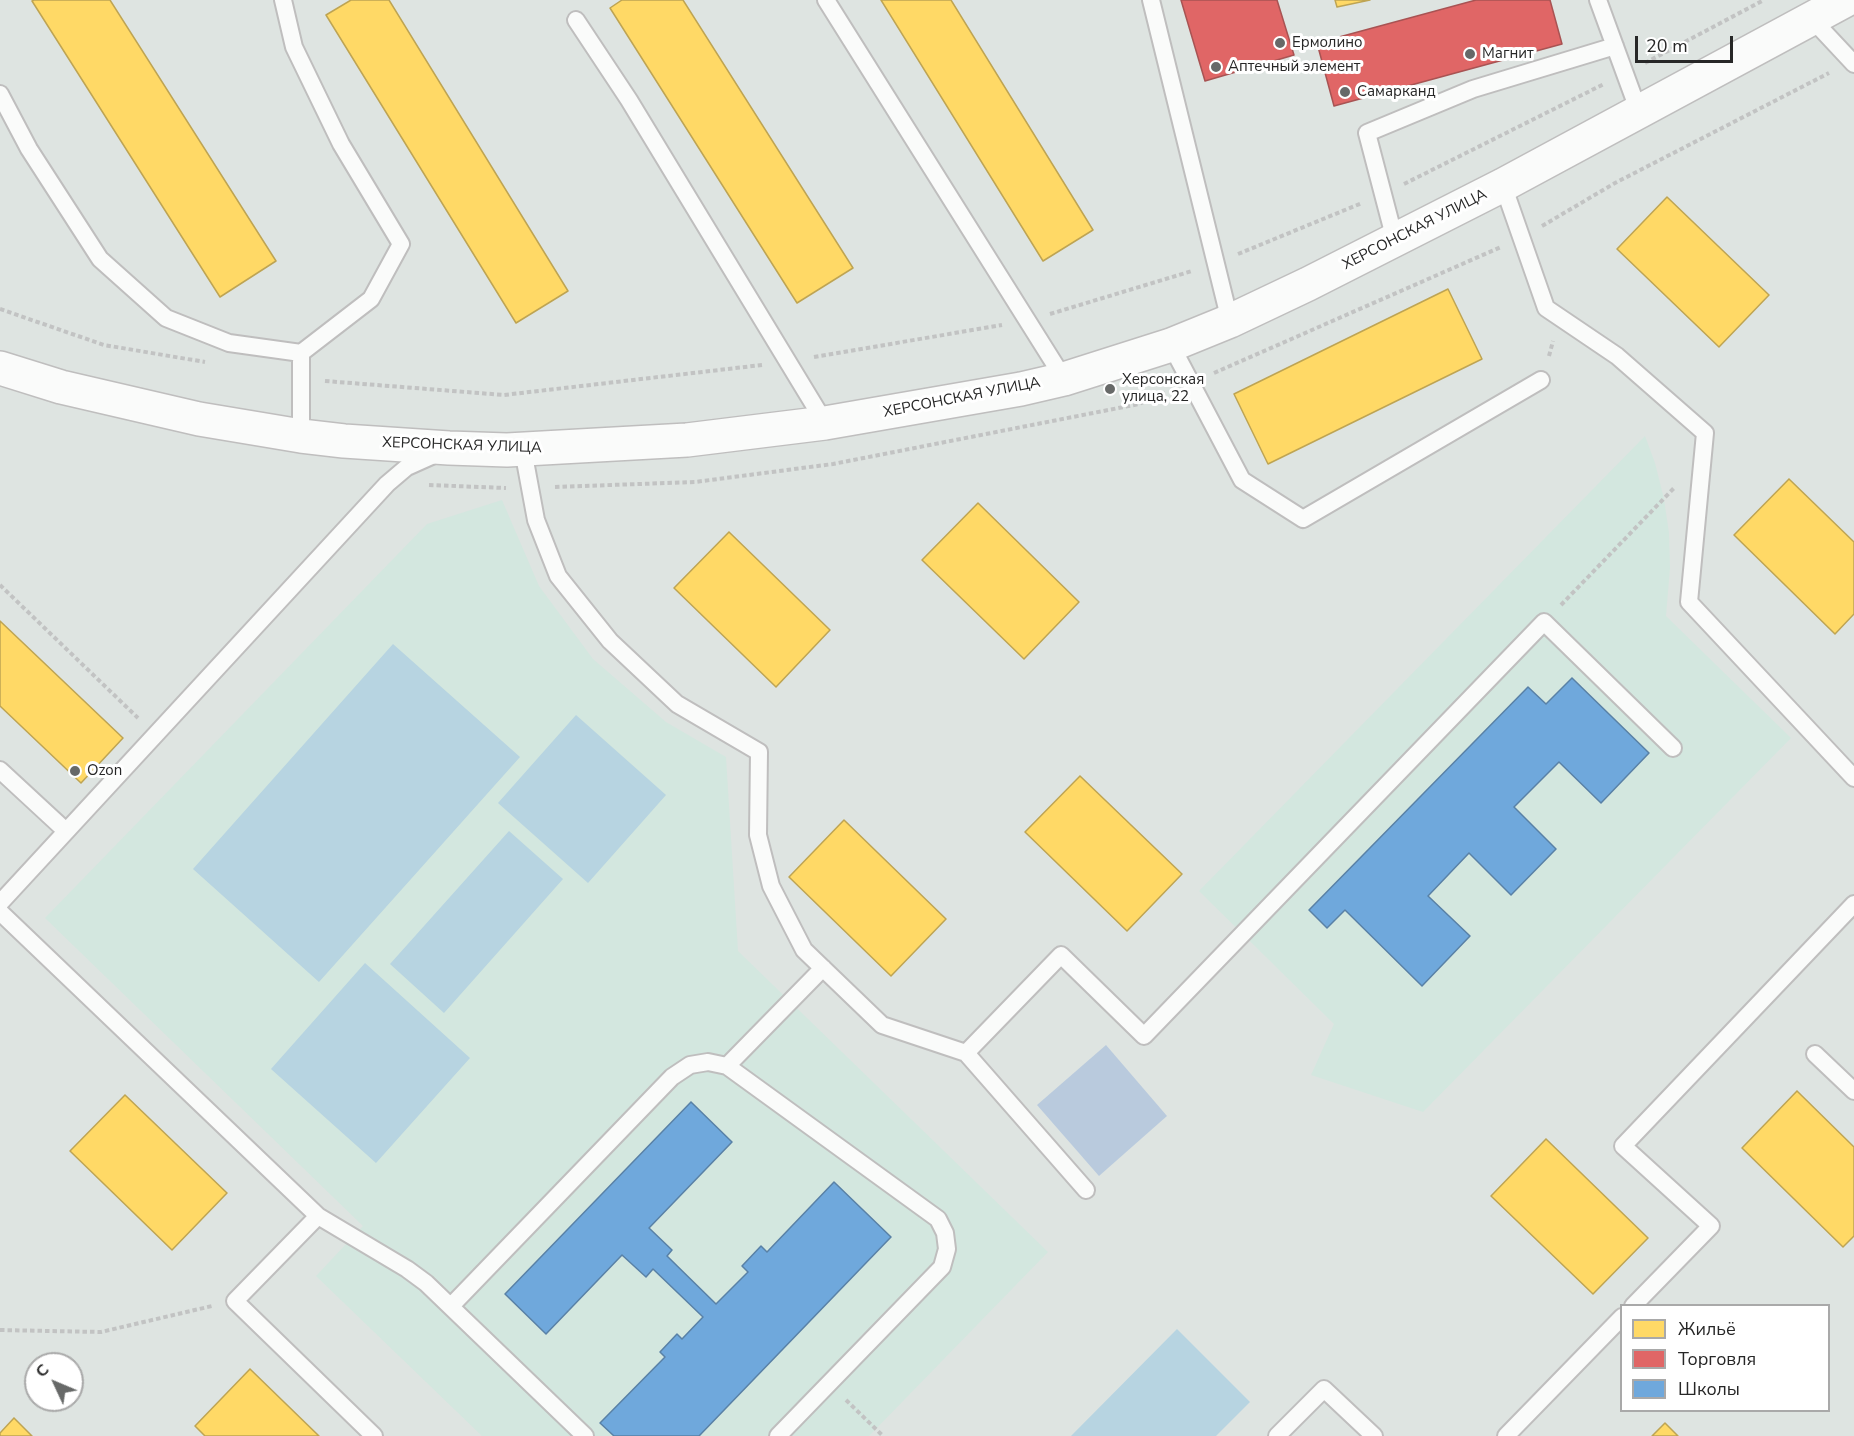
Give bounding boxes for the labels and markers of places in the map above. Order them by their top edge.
place label: Ермолино [1292,34,1363,52]
marker: Ермолино [1273,36,1287,50]
place label: Магнит [1482,45,1534,63]
marker: Магнит [1463,47,1477,61]
place label: Аптечный элемент [1228,58,1361,76]
marker: Аптечный элемент [1209,60,1223,74]
place label: Самарканд [1357,83,1436,101]
marker: Самарканд [1338,85,1352,99]
place label: Херсонская улица, 22 [1122,371,1204,406]
marker: Херсонская улица, 22 [1103,382,1117,396]
place label: Ozon [87,762,122,780]
marker: Ozon [68,764,82,778]

